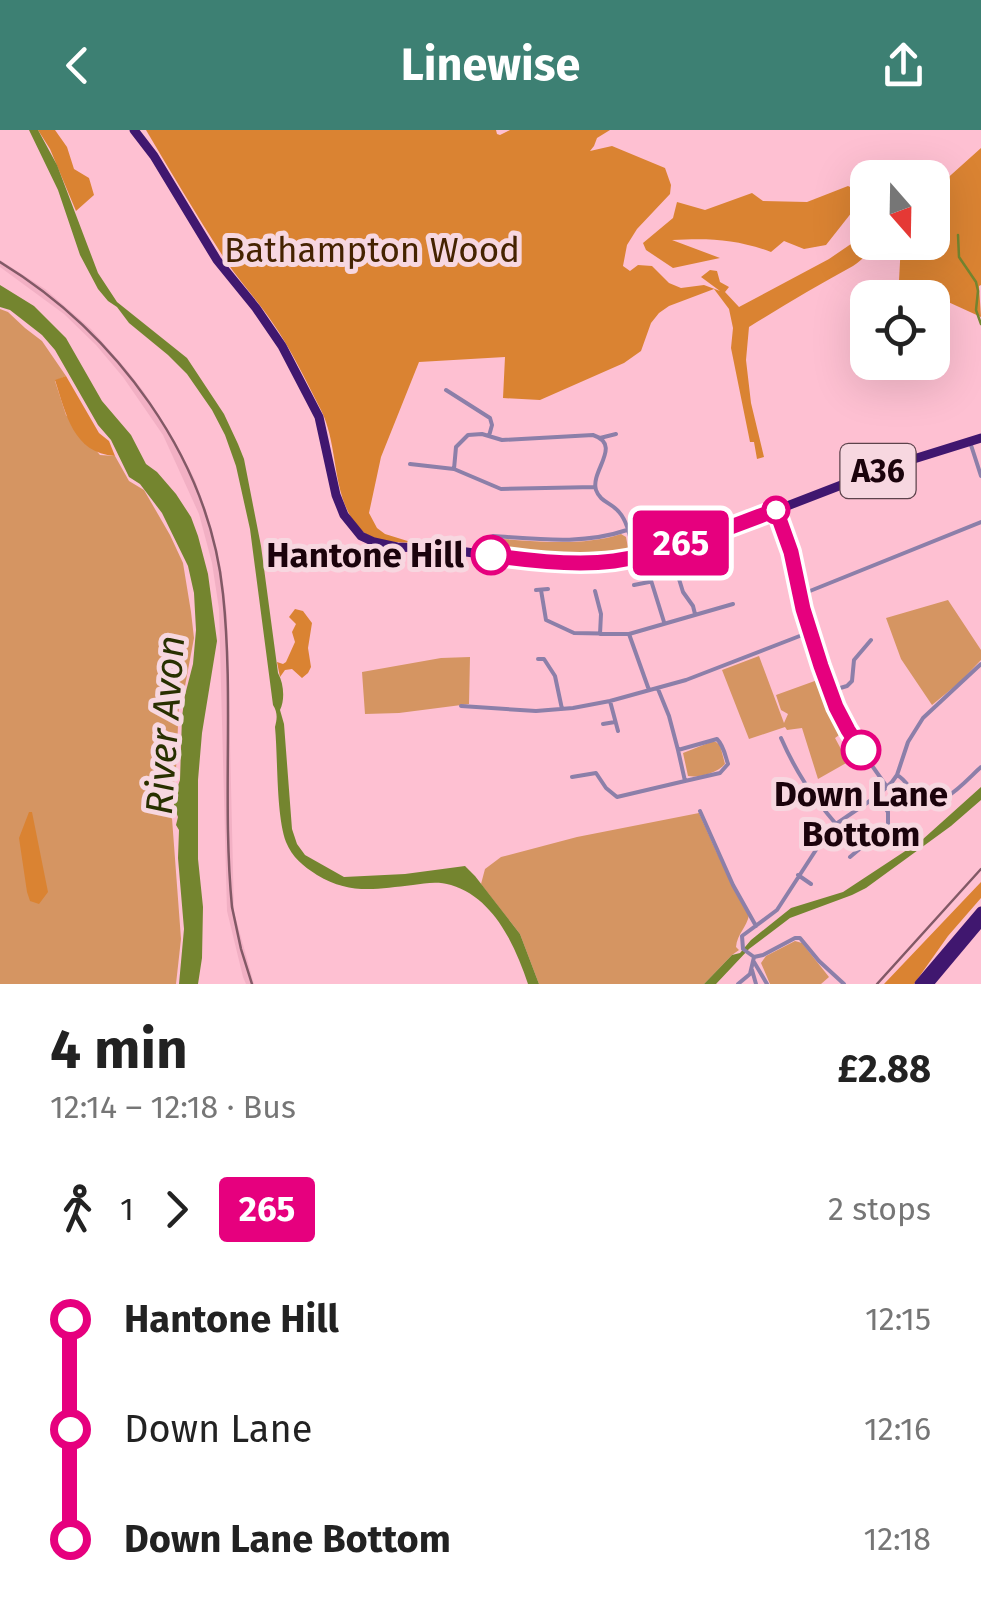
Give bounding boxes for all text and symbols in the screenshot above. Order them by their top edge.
icon: back [50,38,105,93]
text: Linewise [401,38,580,92]
icon: share [876,38,931,93]
north arrow [850,160,950,260]
map controls [850,160,950,380]
park label: Bathampton Wood [224,229,520,271]
button: locate [850,280,950,380]
road number: A36 [840,444,916,498]
unlabelled marker [763,497,789,523]
line badge: 265 [624,510,738,576]
text: 265 [653,522,709,564]
place label: Hantone Hill [266,534,465,576]
marker: Hantone Hill [472,536,510,574]
water label: River Avon [136,634,194,816]
marker: Down Lane Bottom [842,731,880,769]
place label: Down Lane Bottom [774,773,948,855]
text: 4 min [50,1017,188,1083]
text: £2.88 [838,1046,931,1092]
text: 12:14 – 12:18 · Bus [50,1088,296,1126]
icon: walk [50,1182,105,1237]
icon: forward [149,1182,204,1237]
text: 265 [239,1188,295,1230]
text: 1 [120,1190,134,1228]
text: 2 stops [828,1190,931,1228]
text: Hantone Hill [124,1296,339,1342]
text: 12:15 [865,1300,931,1338]
text: Down Lane [124,1406,312,1452]
text: 12:16 [864,1410,931,1448]
text: Down Lane Bottom [124,1516,451,1562]
text: 12:18 [863,1520,931,1558]

